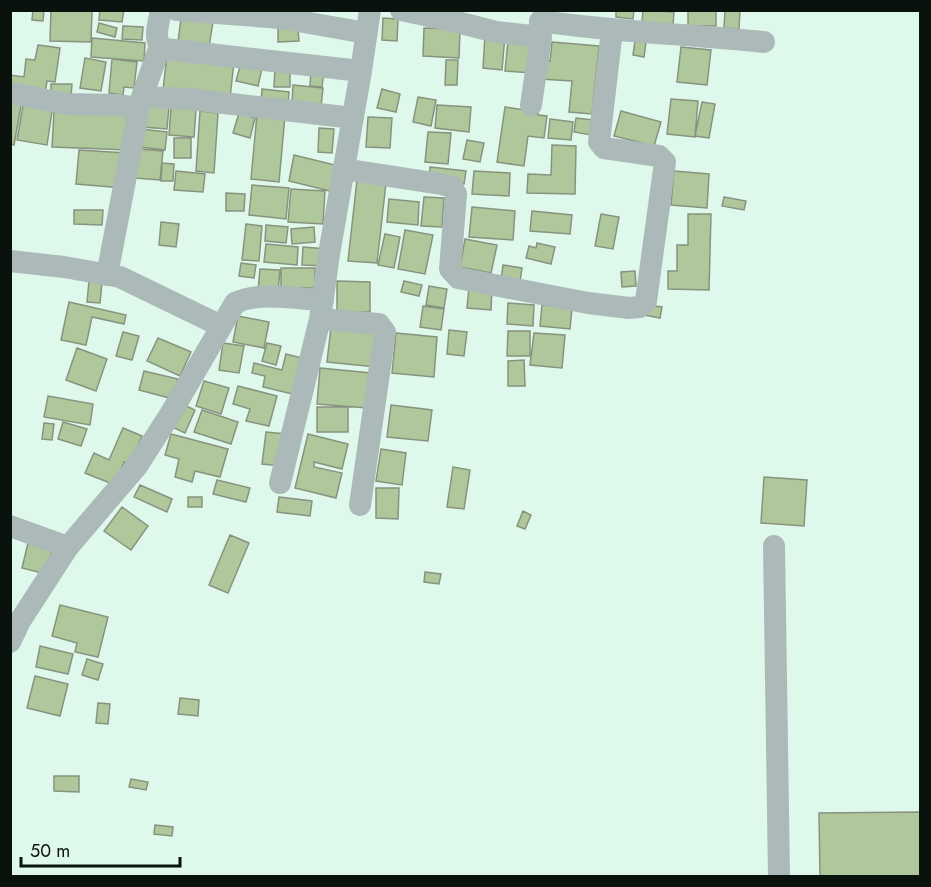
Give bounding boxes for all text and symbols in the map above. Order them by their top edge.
scale bar [21,830,180,868]
text: 50 m [30,838,70,864]

